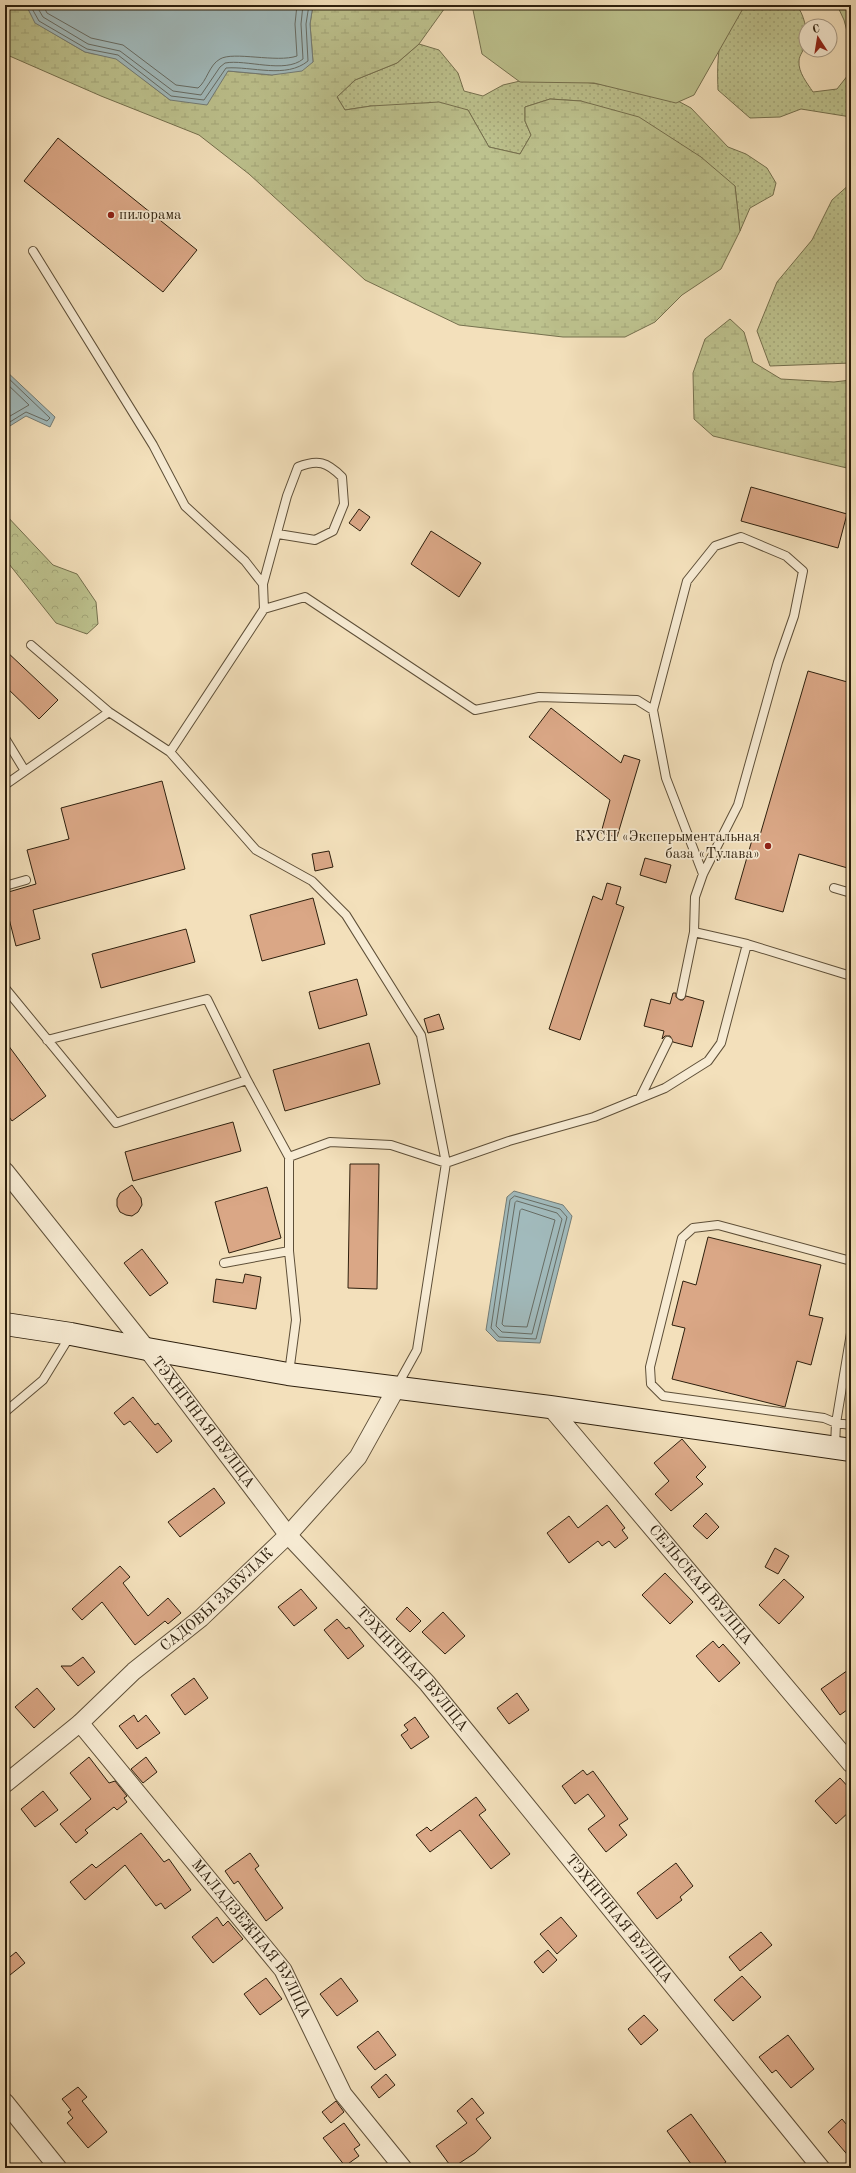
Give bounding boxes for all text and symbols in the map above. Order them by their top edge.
north arrow [798,18,838,58]
text: С [812,24,821,36]
place label: пилорама [119,208,182,223]
marker: пилорама [106,210,116,220]
place label: КУСП «Эксперыментальная база «Тулава» [575,830,760,862]
marker: КУСП «Эксперыментальная база «Тулава» [763,841,773,851]
street label: ТЭХНІЧНАЯ ВУЛІЦА [148,1354,257,1491]
street label: СЕЛЬСКАЯ ВУЛІЦА [646,1522,755,1648]
street label: САДОВЫ ЗАВУЛАК [158,1546,276,1654]
street label: ТЭХНІЧНАЯ ВУЛІЦА [353,1605,471,1735]
street label: ТЭХНІЧНАЯ ВУЛІЦА [562,1852,675,1986]
street label: МАЛАДЗЁЖНАЯ ВУЛІЦА [188,1857,313,2021]

